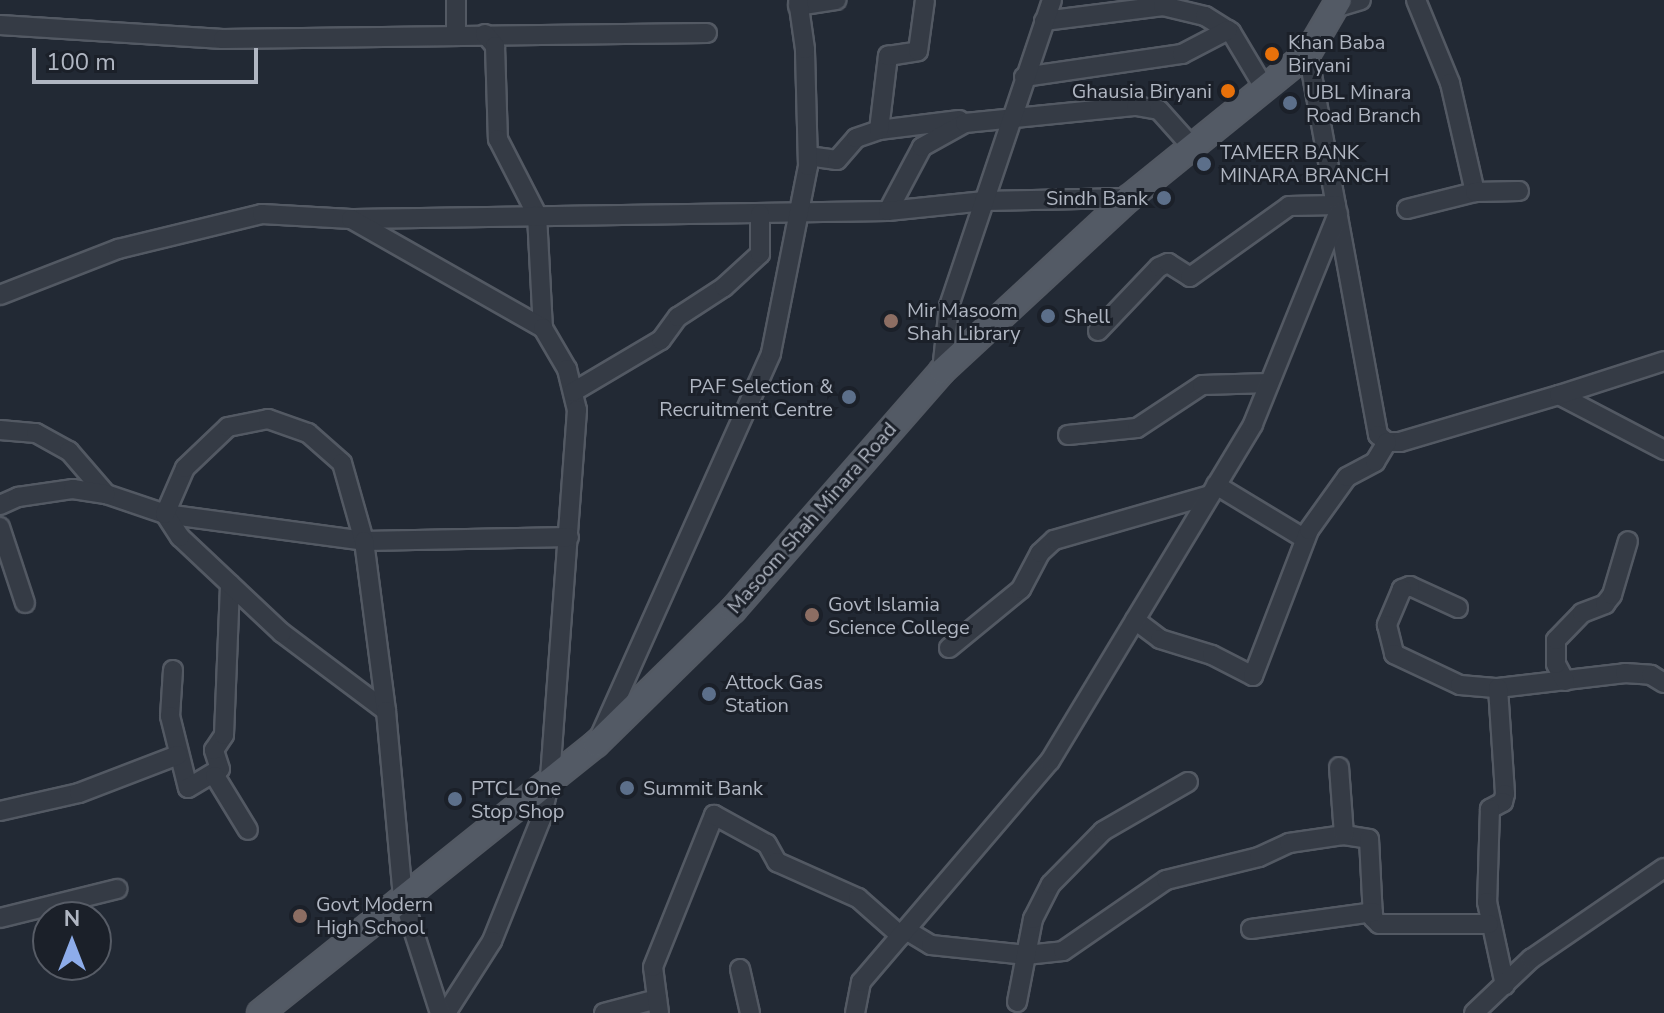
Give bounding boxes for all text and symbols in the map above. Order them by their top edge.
place label: Khan Baba Biryani [1288,30,1385,77]
scale bar [36,32,262,82]
marker: Khan Baba Biryani [1263,45,1281,63]
text: 100 m [46,46,116,78]
place label: Ghausia Biryani [1072,79,1212,103]
place label: UBL Minara Road Branch [1306,80,1421,127]
marker: Ghausia Biryani [1219,82,1237,100]
marker: UBL Minara Road Branch [1281,94,1299,112]
place label: TAMEER BANK MINARA BRANCH [1220,140,1389,187]
marker: TAMEER BANK MINARA BRANCH [1195,155,1213,173]
place label: Sindh Bank [1046,186,1148,210]
marker: Sindh Bank [1155,189,1173,207]
place label: Mir Masoom Shah Library [907,298,1021,345]
place label: Shell [1064,304,1110,328]
marker: Shell [1039,307,1057,325]
marker: Mir Masoom Shah Library [882,312,900,330]
place label: PAF Selection & Recruitment Centre [659,374,833,421]
marker: PAF Selection & Recruitment Centre [840,388,858,406]
street label: Masoom Shah Minara Road [722,417,902,619]
place label: Govt Islamia Science College [828,592,970,639]
marker: Govt Islamia Science College [803,606,821,624]
place label: Attock Gas Station [725,670,823,717]
marker: Attock Gas Station [700,685,718,703]
place label: PTCL One Stop Shop [471,776,565,823]
place label: Summit Bank [643,776,763,800]
marker: Summit Bank [618,779,636,797]
marker: PTCL One Stop Shop [446,790,464,808]
place label: Govt Modern High School [316,892,433,939]
north arrow [32,901,112,981]
text: N [64,904,80,934]
marker: Govt Modern High School [291,907,309,925]

